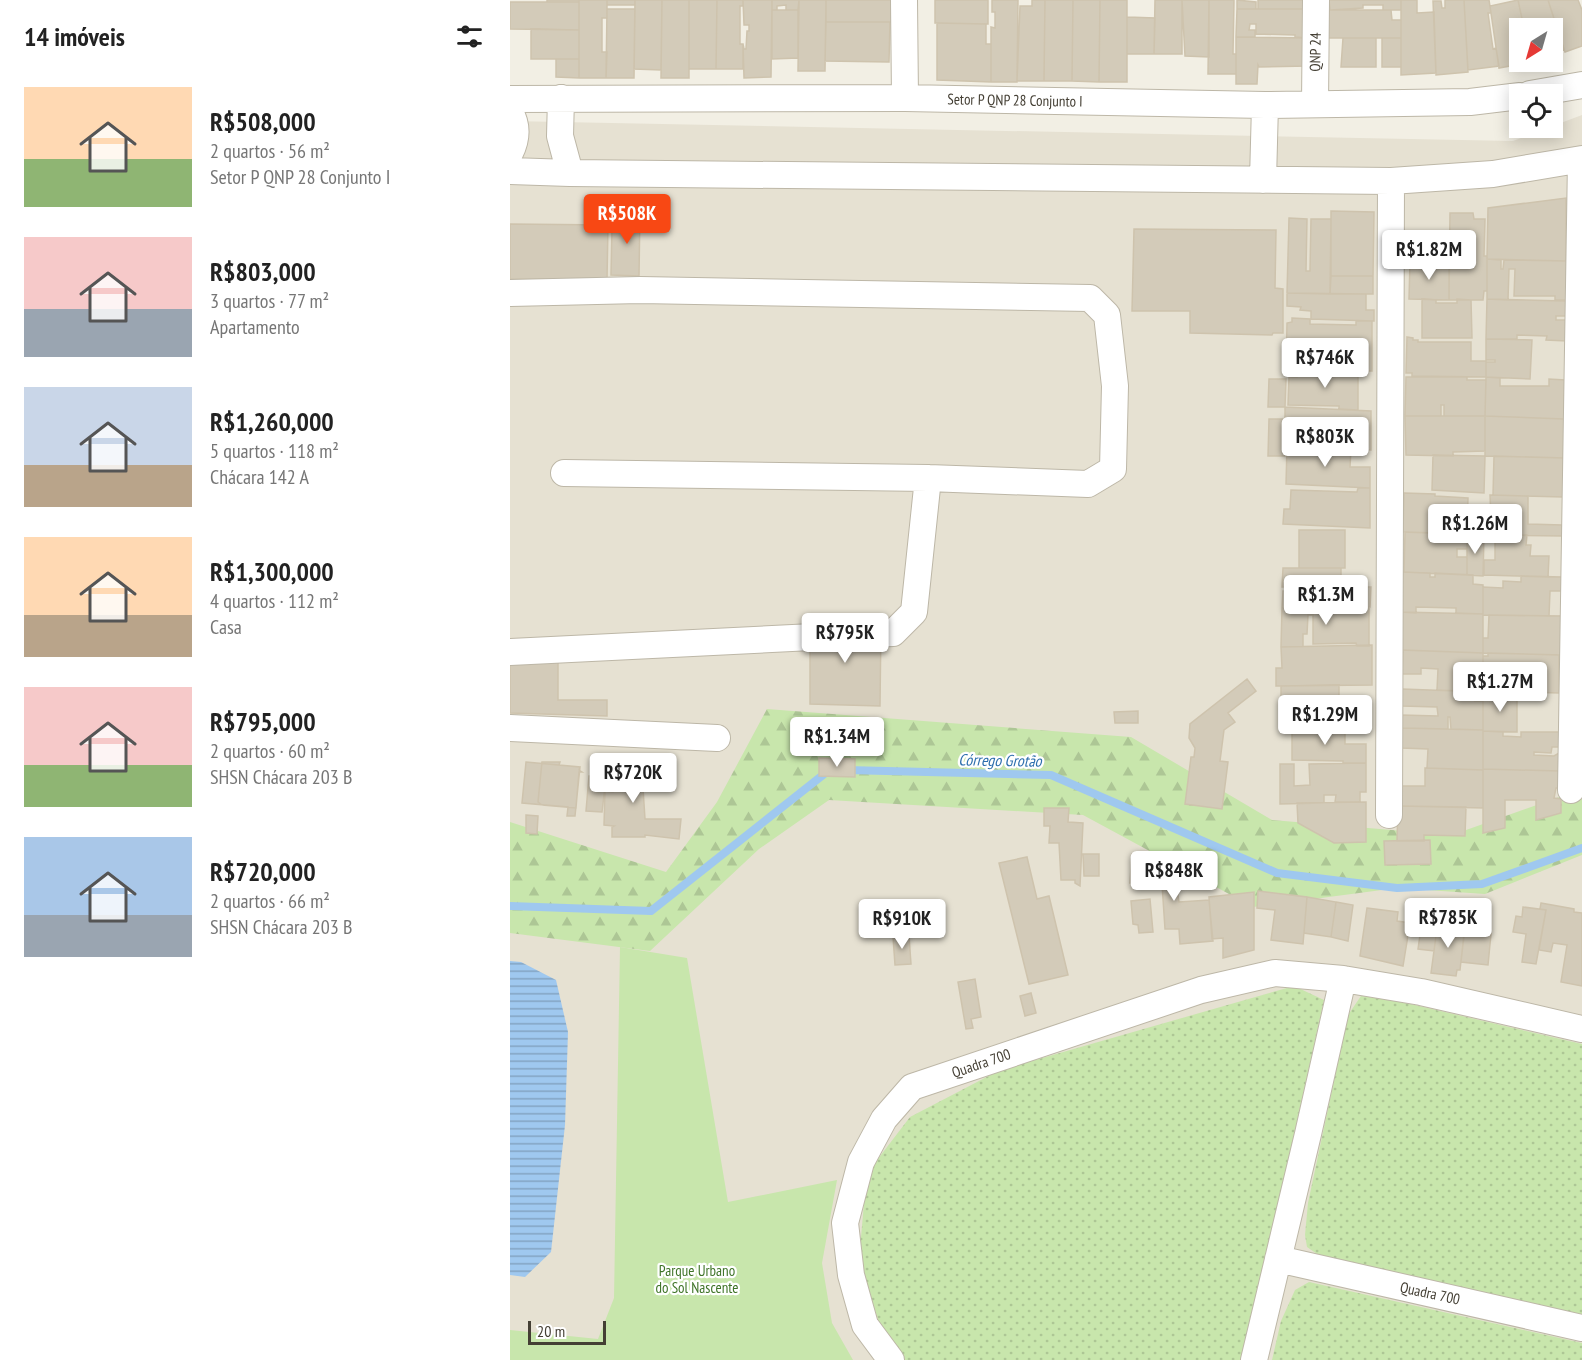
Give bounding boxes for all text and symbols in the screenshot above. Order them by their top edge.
north arrow [1509,18,1563,72]
map controls [1509,18,1563,138]
text: 14 imóveis [24,20,125,53]
icon: filters [453,20,486,53]
street label: QNP 24 [1305,32,1325,72]
button: locate [1509,84,1563,138]
street label: Setor P QNP 28 Conjunto I [947,89,1083,111]
text: R$508,000 [210,105,316,138]
icon: home [72,111,144,183]
text: 2 quartos · 56 m² [210,138,330,164]
text: Setor P QNP 28 Conjunto I [210,164,390,190]
pin: R$508K [578,194,676,245]
text: R$508K [598,200,656,226]
pin: R$1.82M [1374,230,1484,281]
text: R$1.82M [1396,236,1462,262]
text: R$803,000 [210,255,316,288]
icon: home [72,261,144,333]
text: 3 quartos · 77 m² [210,288,329,314]
text: Apartamento [210,314,300,340]
pin: R$746K [1276,338,1374,389]
text: R$746K [1296,344,1354,370]
text: R$1,260,000 [210,405,334,438]
icon: home [72,411,144,483]
pin: R$803K [1276,417,1374,468]
text: R$803K [1296,423,1354,449]
text: 5 quartos · 118 m² [210,438,339,464]
text: Chácara 142 A [210,464,309,490]
pin: R$1.26M [1420,504,1530,555]
text: R$1.26M [1442,510,1508,536]
text: R$1,300,000 [210,555,334,588]
icon: home [72,561,144,633]
pin: R$1.3M [1277,575,1375,626]
text: R$1.3M [1298,581,1354,607]
text: 4 quartos · 112 m² [210,588,339,614]
pin: R$795K [796,613,894,664]
text: Casa [210,614,242,640]
text: R$795K [816,619,874,645]
pin: R$1.27M [1445,662,1555,713]
text: R$1.27M [1467,668,1533,694]
pin: R$1.29M [1270,695,1380,746]
text: R$1.29M [1292,701,1358,727]
text: R$795,000 [210,705,316,738]
icon: home [72,711,144,783]
pin: R$1.34M [782,717,892,768]
text: R$1.34M [804,723,870,749]
text: 2 quartos · 60 m² [210,738,330,764]
water label: Córrego Grotão [958,749,1043,771]
pin: R$720K [584,753,682,804]
text: R$720K [604,759,662,785]
text: SHSN Chácara 203 B [210,764,352,790]
pin: R$848K [1125,851,1223,902]
text: R$720,000 [210,855,316,888]
text: R$848K [1145,857,1203,883]
icon: home [72,861,144,933]
text: 2 quartos · 66 m² [210,888,330,914]
pin: R$785K [1399,898,1497,949]
pin: R$910K [853,899,951,950]
text: R$785K [1419,904,1477,930]
text: R$910K [873,905,931,931]
text: SHSN Chácara 203 B [210,914,352,940]
street label: Quadra 700 [949,1044,1013,1082]
park label: Parque Urbano do Sol Nascente [656,1261,738,1297]
street label: Quadra 700 [1398,1277,1462,1309]
scale bar [528,1318,606,1346]
text: 20 m [537,1321,565,1341]

